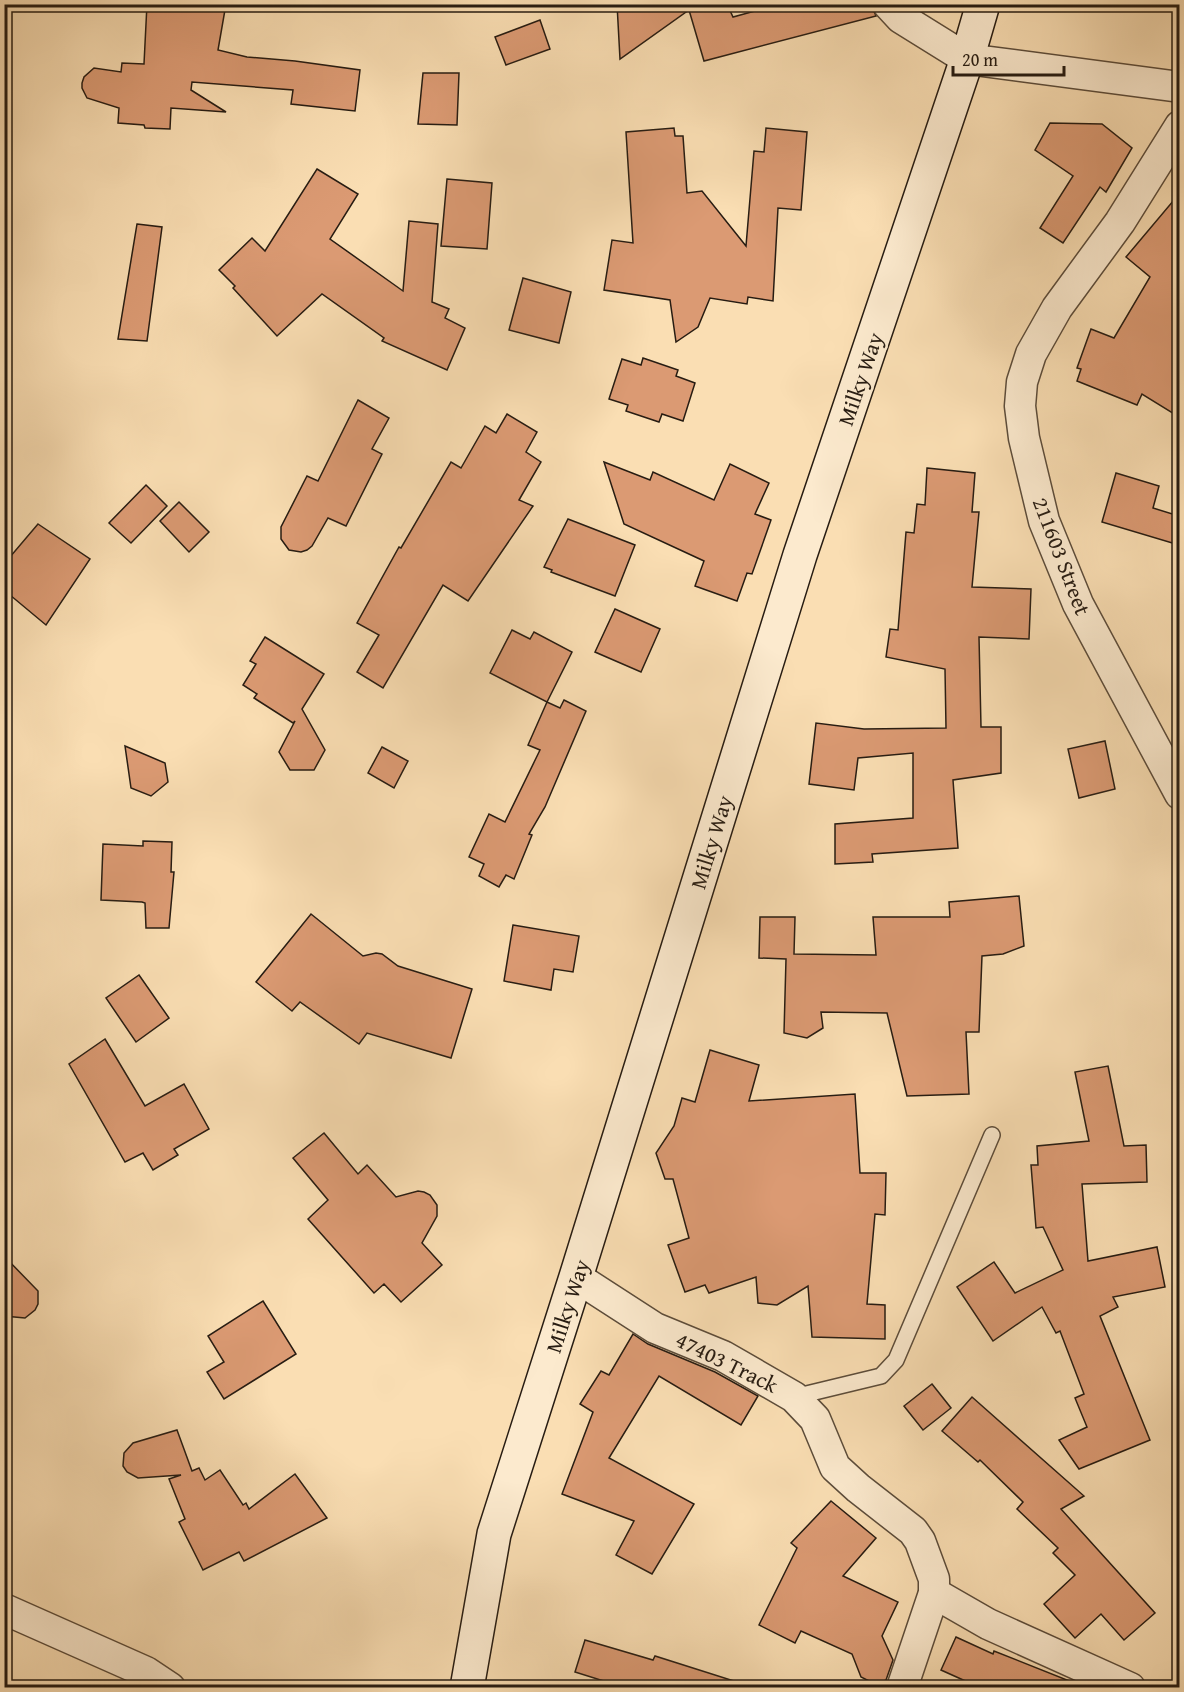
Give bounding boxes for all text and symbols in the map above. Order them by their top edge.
scale bar [953,39,1064,77]
text: 20 m [962,46,998,73]
street label: Milky Way [829,328,891,430]
street label: 211603 Street [1025,492,1099,620]
street label: Milky Way [682,791,740,893]
street label: Milky Way [537,1255,597,1357]
street label: 47403 Track [671,1324,784,1401]

